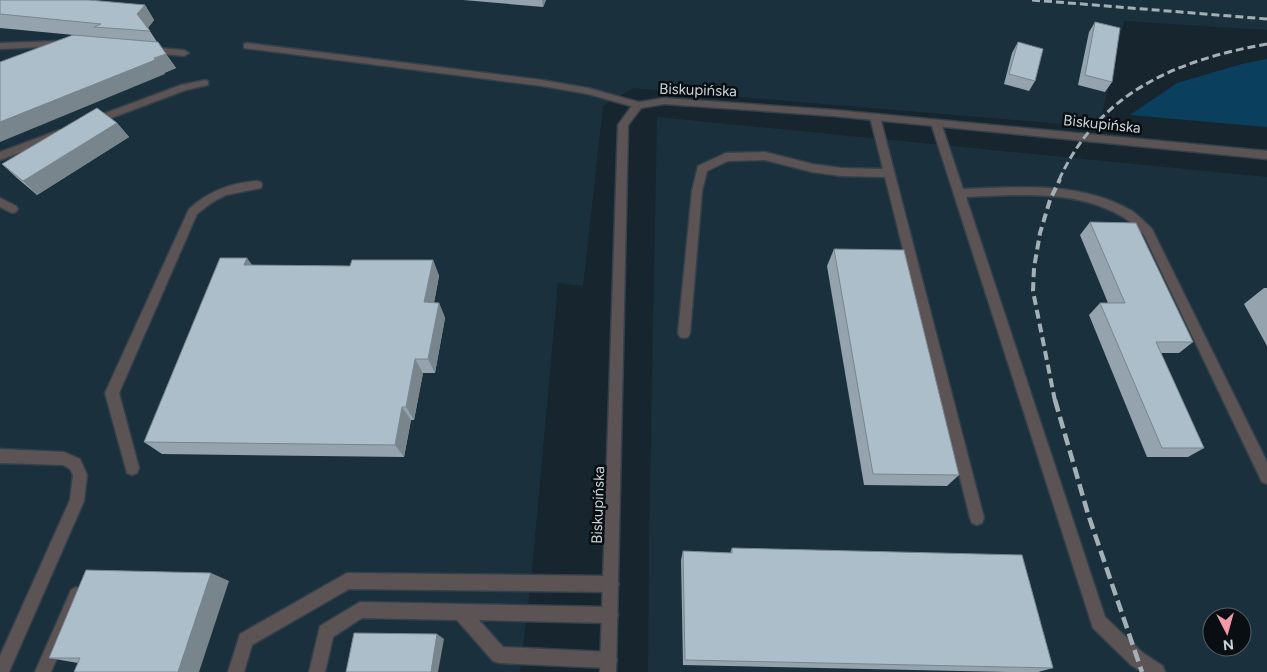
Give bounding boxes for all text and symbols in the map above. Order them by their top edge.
street label: Biskupińska [659,80,737,100]
street label: Biskupińska [1062,111,1142,137]
street label: Biskupińska [588,466,608,544]
north arrow [1202,607,1252,657]
text: N [1222,635,1235,653]

